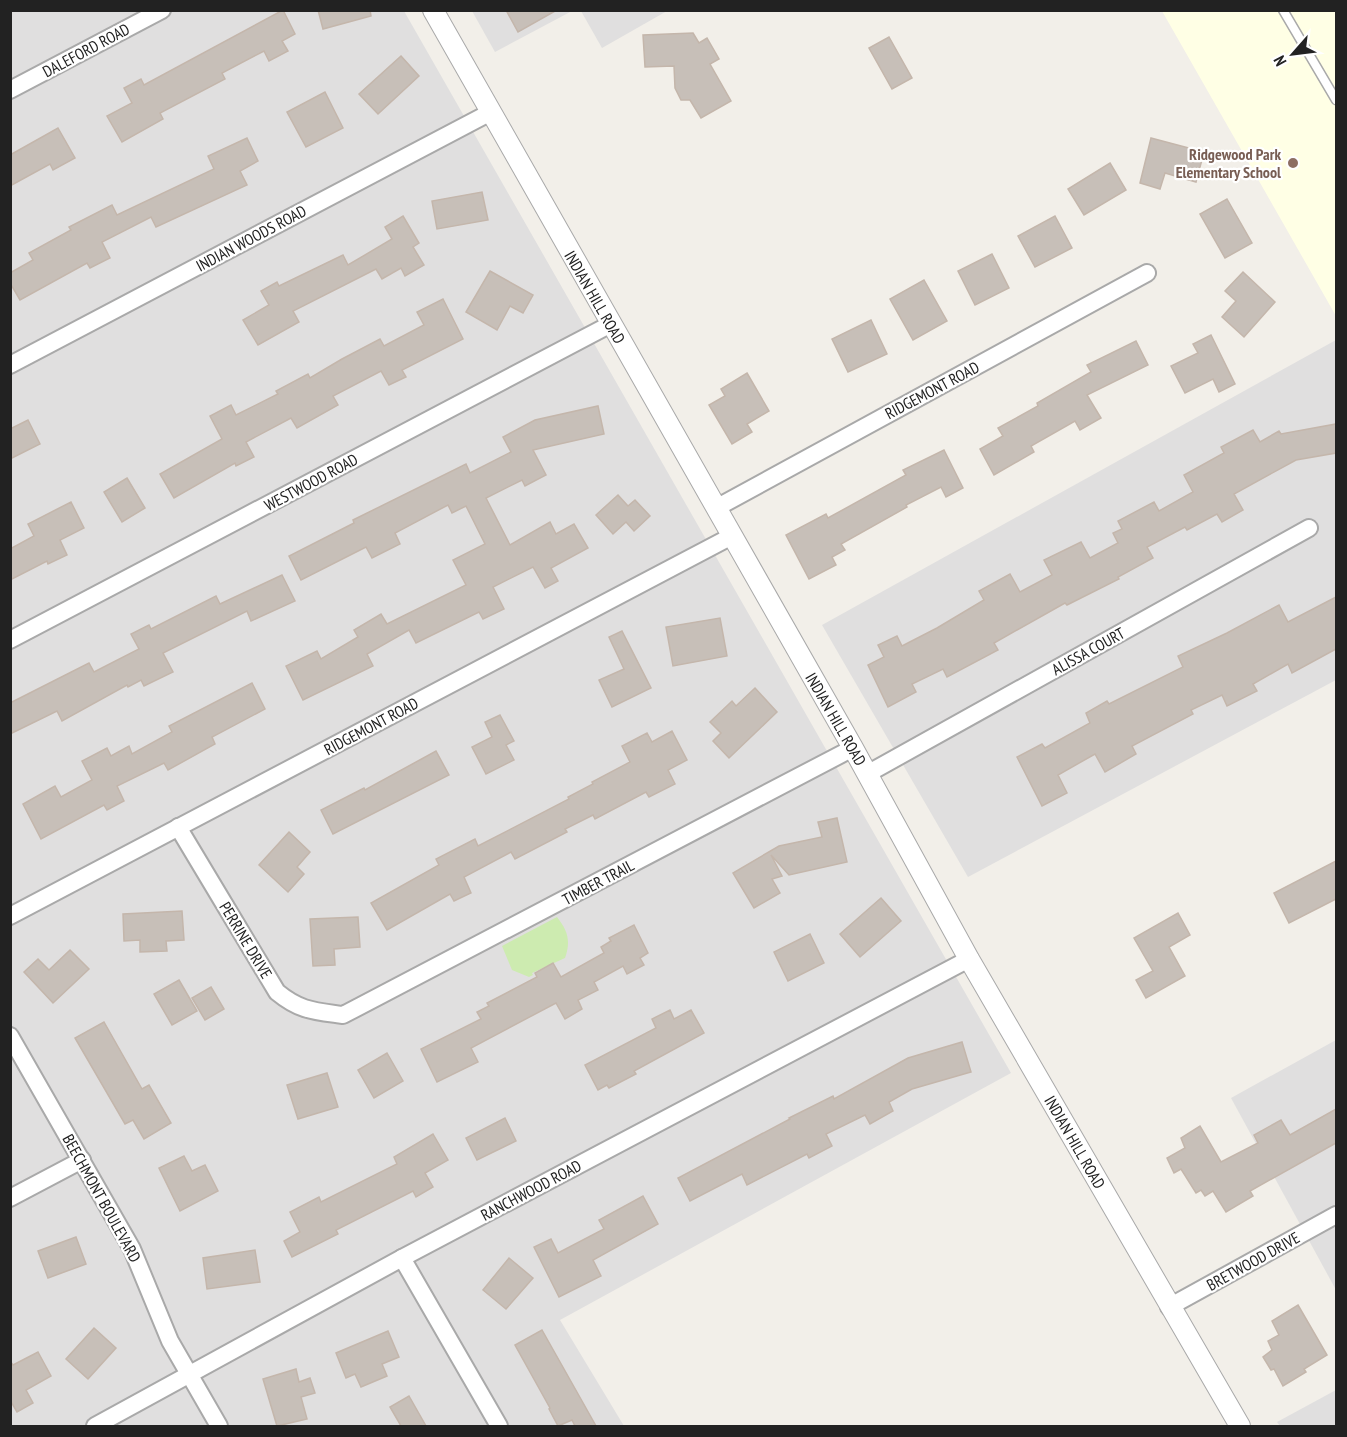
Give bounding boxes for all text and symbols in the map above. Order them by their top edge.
street label: DALEFORD ROAD [39,19,133,81]
north arrow [1263,24,1323,84]
text: N [1269,53,1291,70]
place label: Ridgewood Park Elementary School [1176,144,1281,182]
marker: Ridgewood Park Elementary School [1286,156,1300,170]
street label: INDIAN WOODS ROAD [192,201,310,275]
street label: INDIAN HILL ROAD [560,247,630,347]
street label: RIDGEMONT ROAD [881,357,983,423]
street label: WESTWOOD ROAD [261,449,361,515]
street label: ALISSA COURT [1048,623,1128,679]
street label: INDIAN HILL ROAD [801,669,871,769]
street label: RIDGEMONT ROAD [320,693,422,759]
street label: TIMBER TRAIL [559,855,638,909]
street label: PERRINE DRIVE [215,898,277,982]
street label: INDIAN HILL ROAD [1040,1092,1110,1192]
street label: BEECHMONT BOULEVARD [58,1130,146,1266]
street label: RANCHWOOD ROAD [477,1155,585,1225]
street label: BRETWOOD DRIVE [1203,1227,1303,1295]

